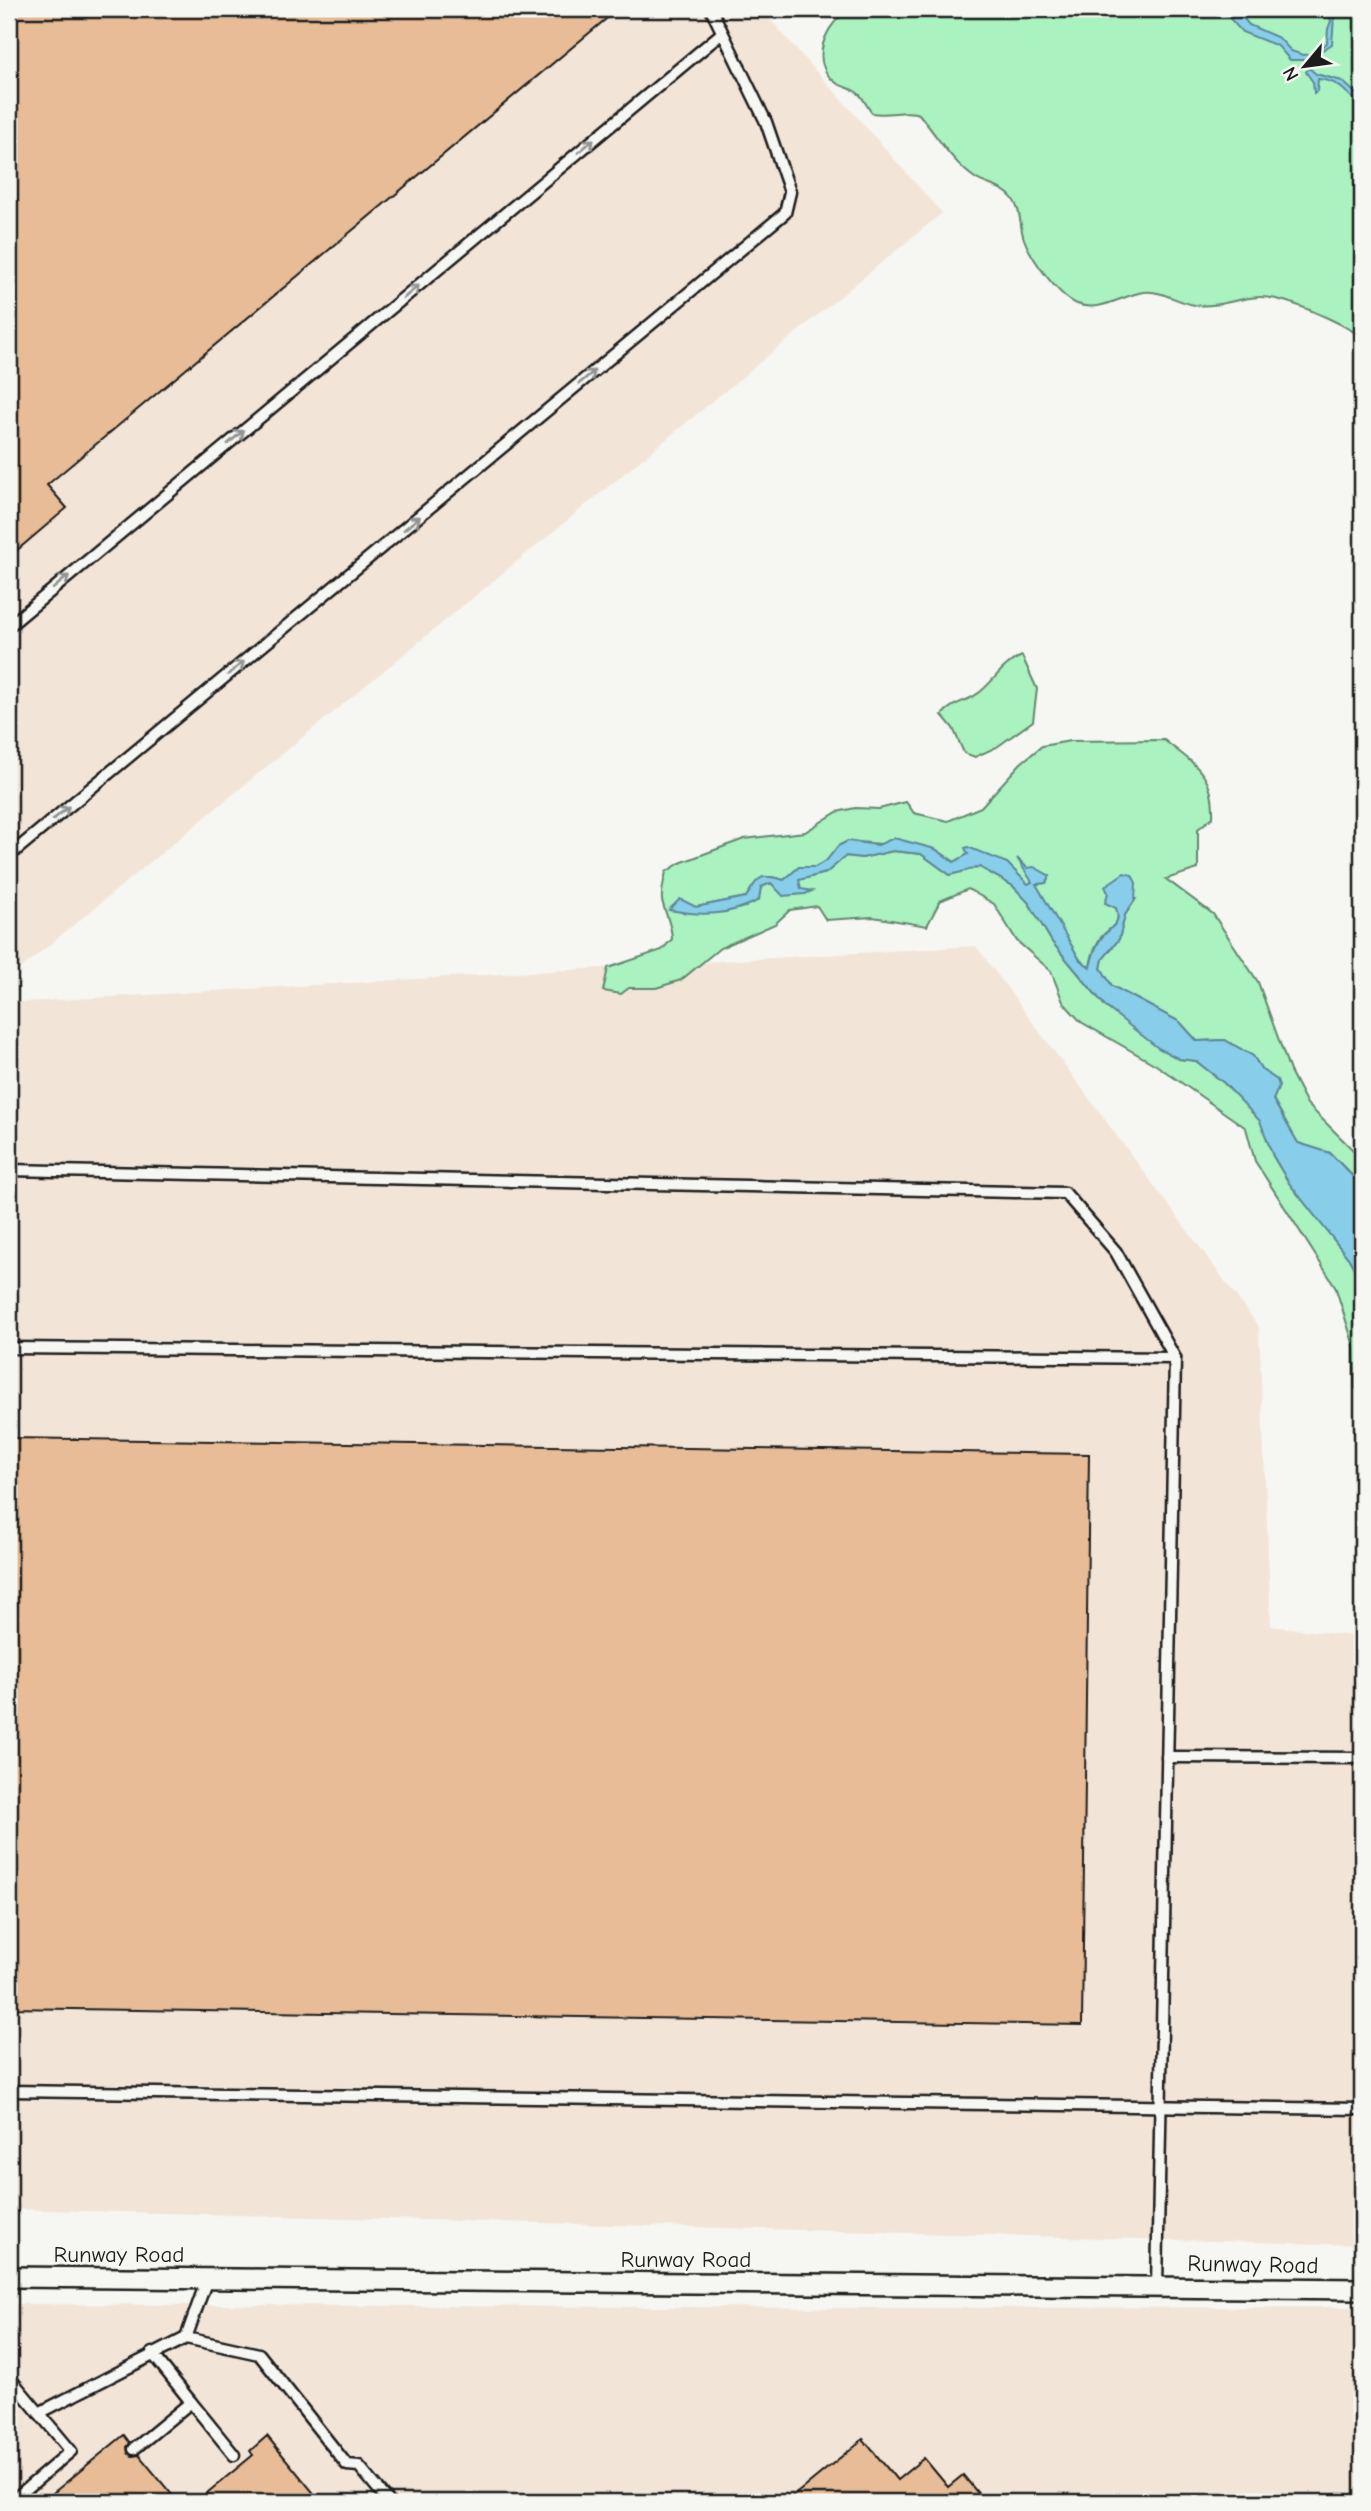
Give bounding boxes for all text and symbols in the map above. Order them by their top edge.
north arrow [1270,32,1340,102]
text: N [1278,63,1304,85]
one-way arrow [577,138,595,154]
one-way arrow [402,284,420,299]
one-way arrow [577,370,595,385]
one-way arrow [227,429,245,445]
one-way arrow [402,515,420,530]
one-way arrow [52,575,70,590]
one-way arrow [227,660,245,676]
one-way arrow [52,805,70,821]
street label: Runway Road [53,2241,185,2268]
street label: Runway Road [620,2246,752,2273]
street label: Runway Road [1187,2250,1319,2279]

